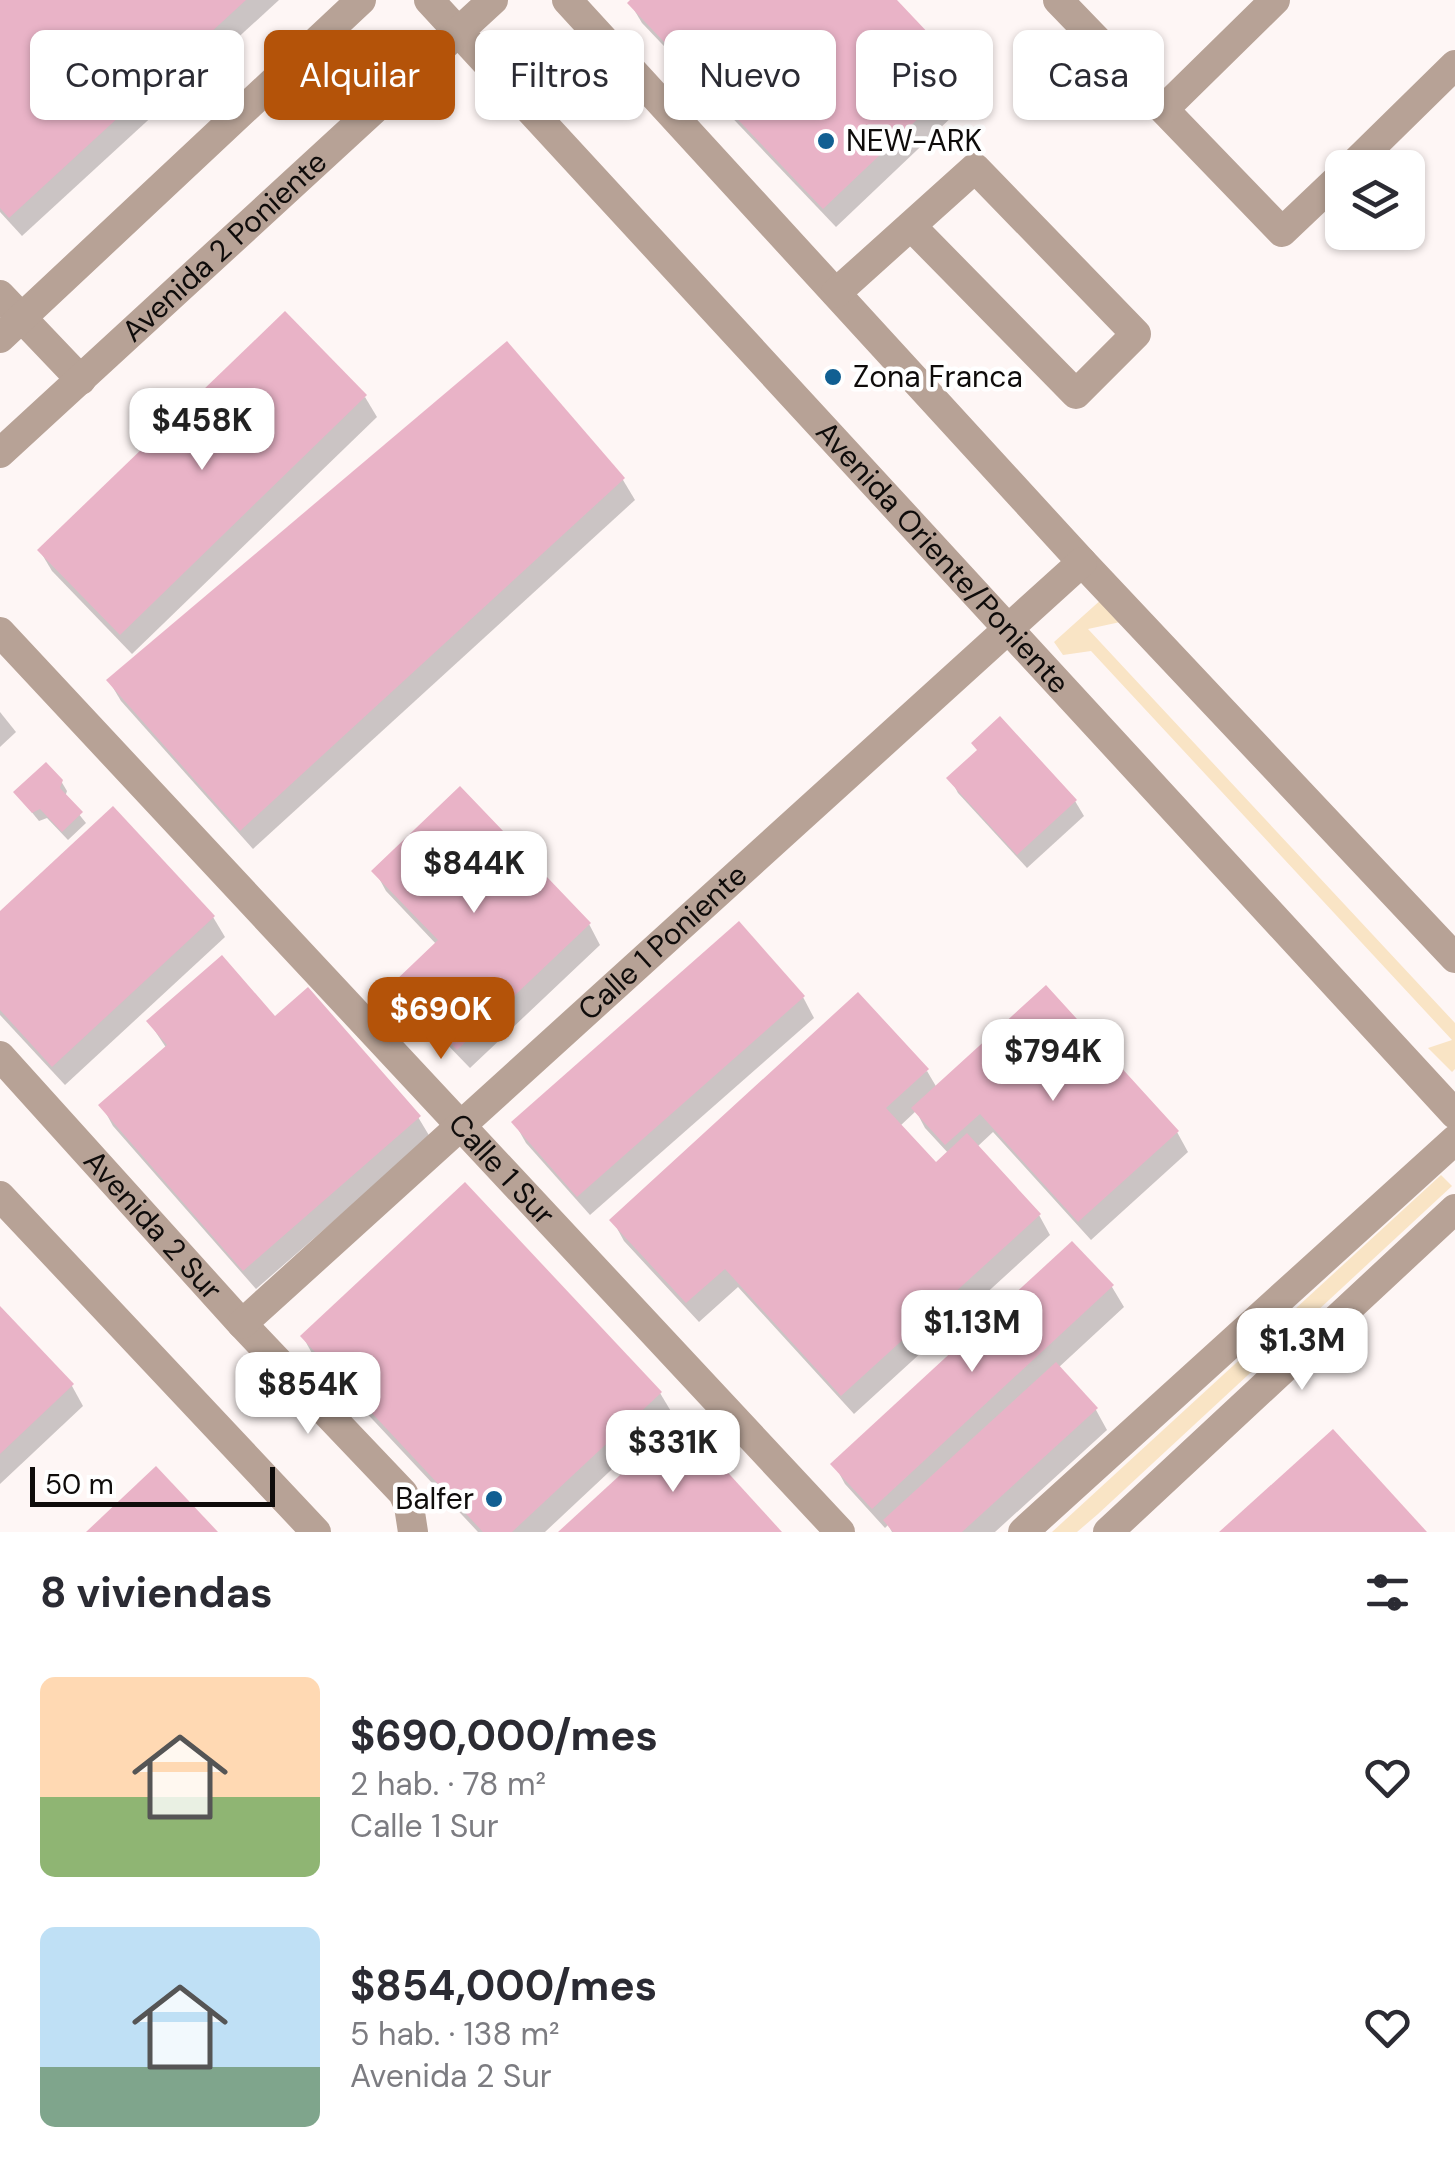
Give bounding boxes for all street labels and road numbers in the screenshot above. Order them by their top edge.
street label: Avenida 2 Poniente [114,142,335,350]
street label: Avenida Oriente/Poniente [808,413,1078,702]
street label: Calle 1 Poniente [570,855,755,1029]
street label: Calle 1 Sur [440,1105,564,1233]
street label: Avenida 2 Sur [75,1142,231,1308]

